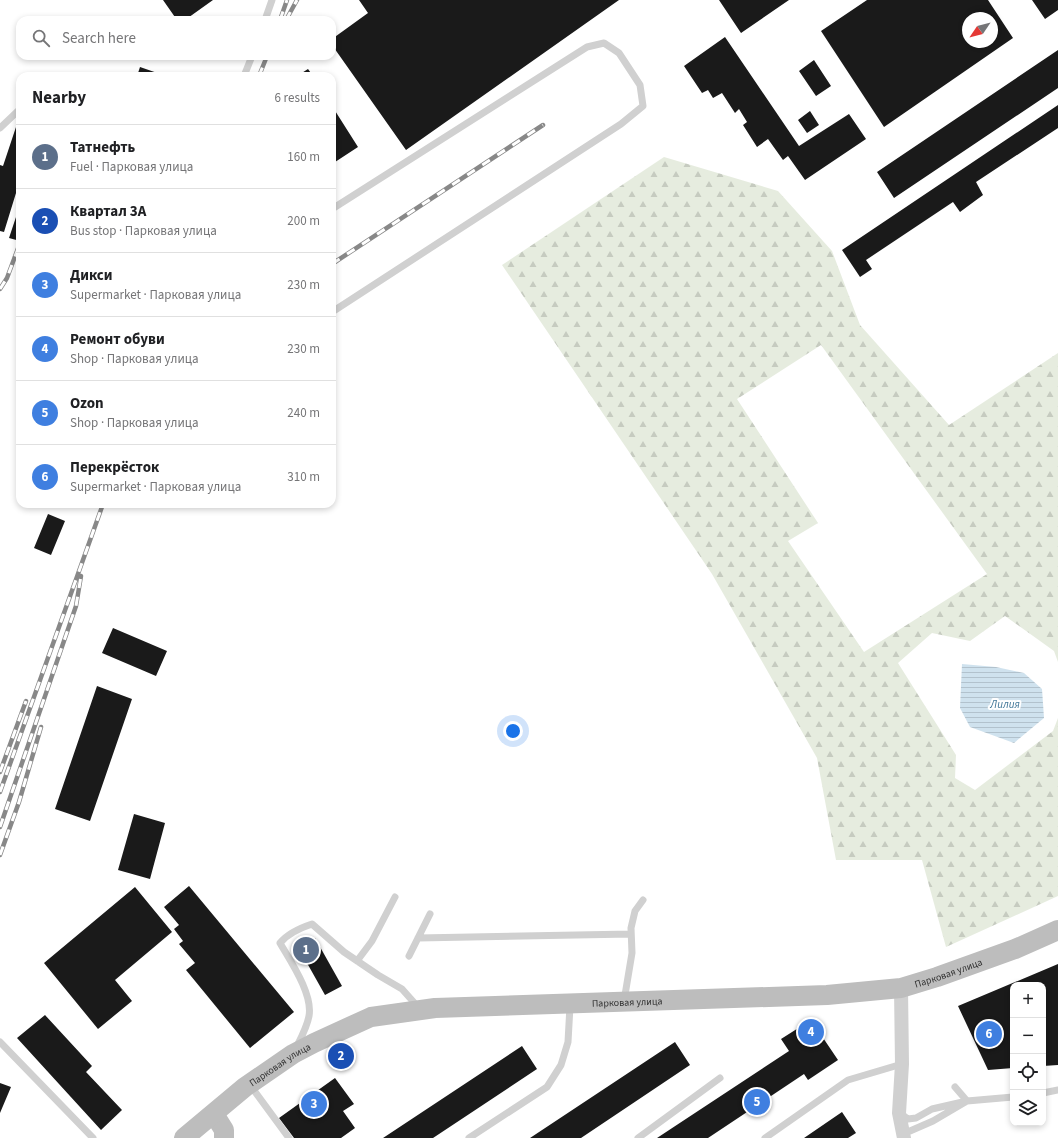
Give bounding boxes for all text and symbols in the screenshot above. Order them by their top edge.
north arrow [962,12,998,48]
search box [16,16,336,60]
icon: search [30,27,52,49]
text: Search here [62,28,136,49]
text: Nearby [32,86,86,110]
text: 6 results [275,89,320,107]
text: Татнефть [70,137,135,158]
text: 1 [42,148,48,166]
text: 160 m [287,148,320,166]
text: Fuel · Парковая улица [70,158,193,176]
text: Квартал 3А [70,201,146,222]
text: 2 [42,212,48,230]
text: 200 m [287,212,320,230]
text: Bus stop · Парковая улица [70,222,217,240]
text: Дикси [70,265,113,286]
text: 3 [42,276,48,294]
text: 230 m [287,276,320,294]
text: Supermarket · Парковая улица [70,286,241,304]
text: Ремонт обуви [70,329,165,350]
text: 4 [42,340,48,358]
text: 230 m [287,340,320,358]
text: Shop · Парковая улица [70,350,199,368]
text: Ozon [70,393,104,414]
text: 5 [42,404,48,422]
text: 240 m [287,404,320,422]
text: Shop · Парковая улица [70,414,199,432]
text: Перекрёсток [70,457,159,478]
text: 6 [42,468,48,486]
text: 310 m [287,468,320,486]
text: Supermarket · Парковая улица [70,478,241,496]
water label: Лилия [989,697,1020,712]
your location [503,721,523,741]
pin: 1 [293,935,319,965]
street label: Парковая улица [913,955,984,991]
map controls [1010,982,1046,1126]
button: + [1010,982,1046,1018]
street label: Парковая улица [592,994,663,1011]
pin: 4 [798,1017,824,1047]
button: − [1010,1018,1046,1054]
pin: 6 [976,1019,1002,1049]
street label: Парковая улица [247,1040,313,1090]
pin: 2 [328,1041,354,1071]
button: locate [1010,1054,1046,1090]
pin: 5 [744,1087,770,1117]
pin: 3 [301,1089,327,1119]
button: layers [1010,1090,1046,1126]

